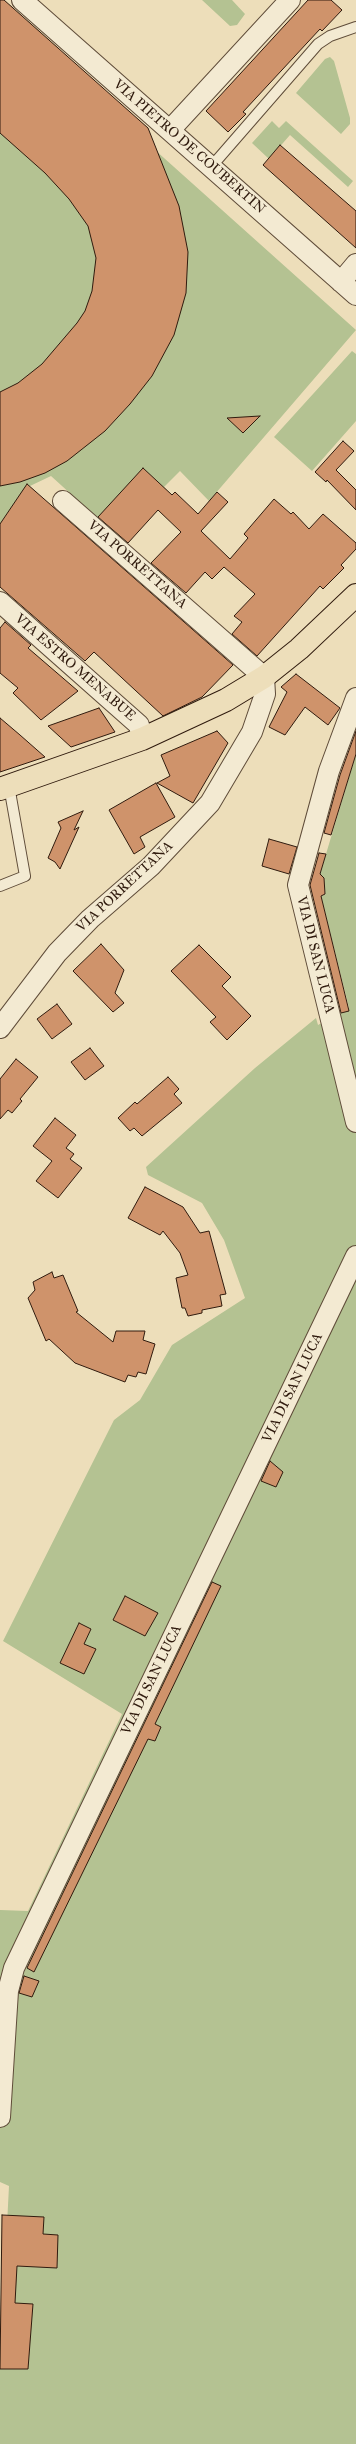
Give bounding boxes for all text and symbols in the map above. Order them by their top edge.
street label: VIA PIETRO DE COUBERTIN [109,76,269,218]
street label: VIA PORRETTANA [84,517,190,613]
street label: VIA ESTRO MENABUE [11,611,139,725]
street label: VIA PORRETTANA [73,838,177,936]
street label: VIA DI SAN LUCA [292,895,338,1015]
street label: VIA DI SAN LUCA [259,1330,327,1446]
street label: VIA DI SAN LUCA [118,1622,186,1738]

